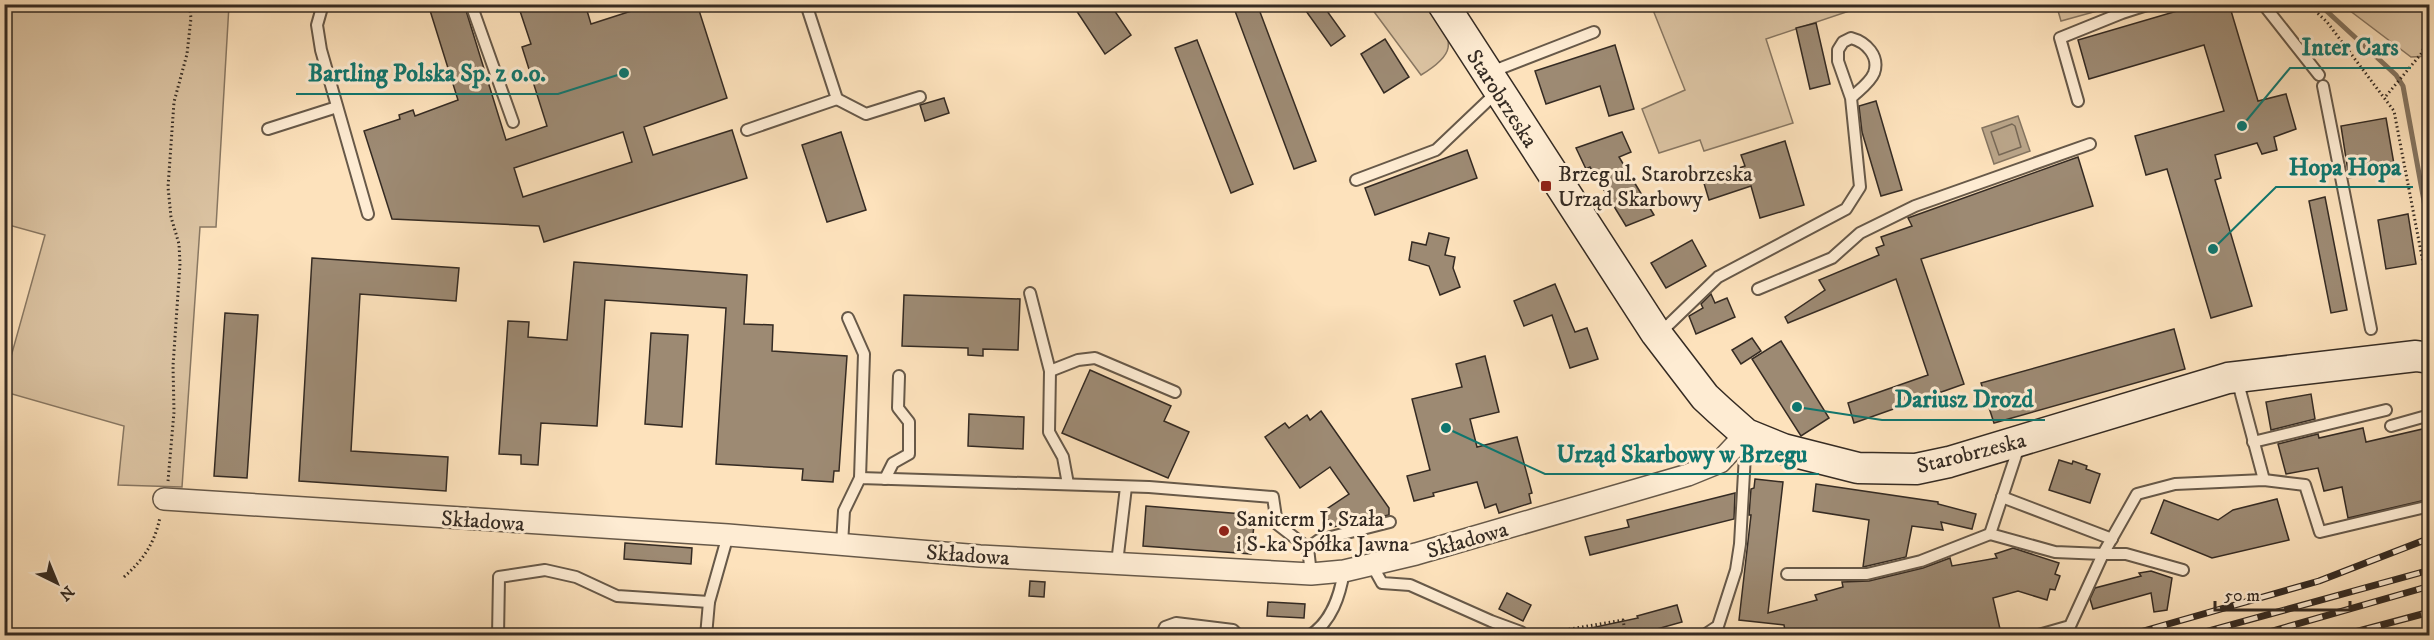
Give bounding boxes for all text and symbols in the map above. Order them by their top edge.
callout: Inter Cars [2290,26,2411,68]
text: Inter Cars [2301,33,2399,63]
street label: Starobrzeska [1460,45,1544,153]
callout: Bartling Polska Sp. z o.o. [296,52,558,94]
text: Bartling Polska Sp. z o.o. [308,59,546,89]
callout: Hopa Hopa [2276,145,2413,187]
text: Hopa Hopa [2289,153,2402,183]
place label: Brzeg ul. Starobrzeska Urząd Skarbowy [1558,161,1753,213]
marker: Brzeg ul. Starobrzeska Urząd Skarbowy [1539,179,1553,193]
callout: Dariusz Drozd [1882,378,2045,420]
text: Dariusz Drozd [1894,385,2035,415]
street label: Starobrzeska [1914,427,2029,480]
callout: Urząd Skarbowy w Brzegu [1545,432,1819,474]
text: Urząd Skarbowy w Brzegu [1557,440,1808,470]
street label: Składowa [440,505,526,538]
place label: Saniterm J. Szała i S-ka Spółka Jawna [1236,506,1410,558]
street label: Składowa [1424,516,1512,565]
marker: Saniterm J. Szała i S-ka Spółka Jawna [1217,524,1231,538]
street label: Składowa [925,539,1011,572]
north arrow [27,553,87,613]
scale bar [2215,574,2350,612]
text: N [55,581,78,605]
text: 50 m [2224,585,2260,607]

